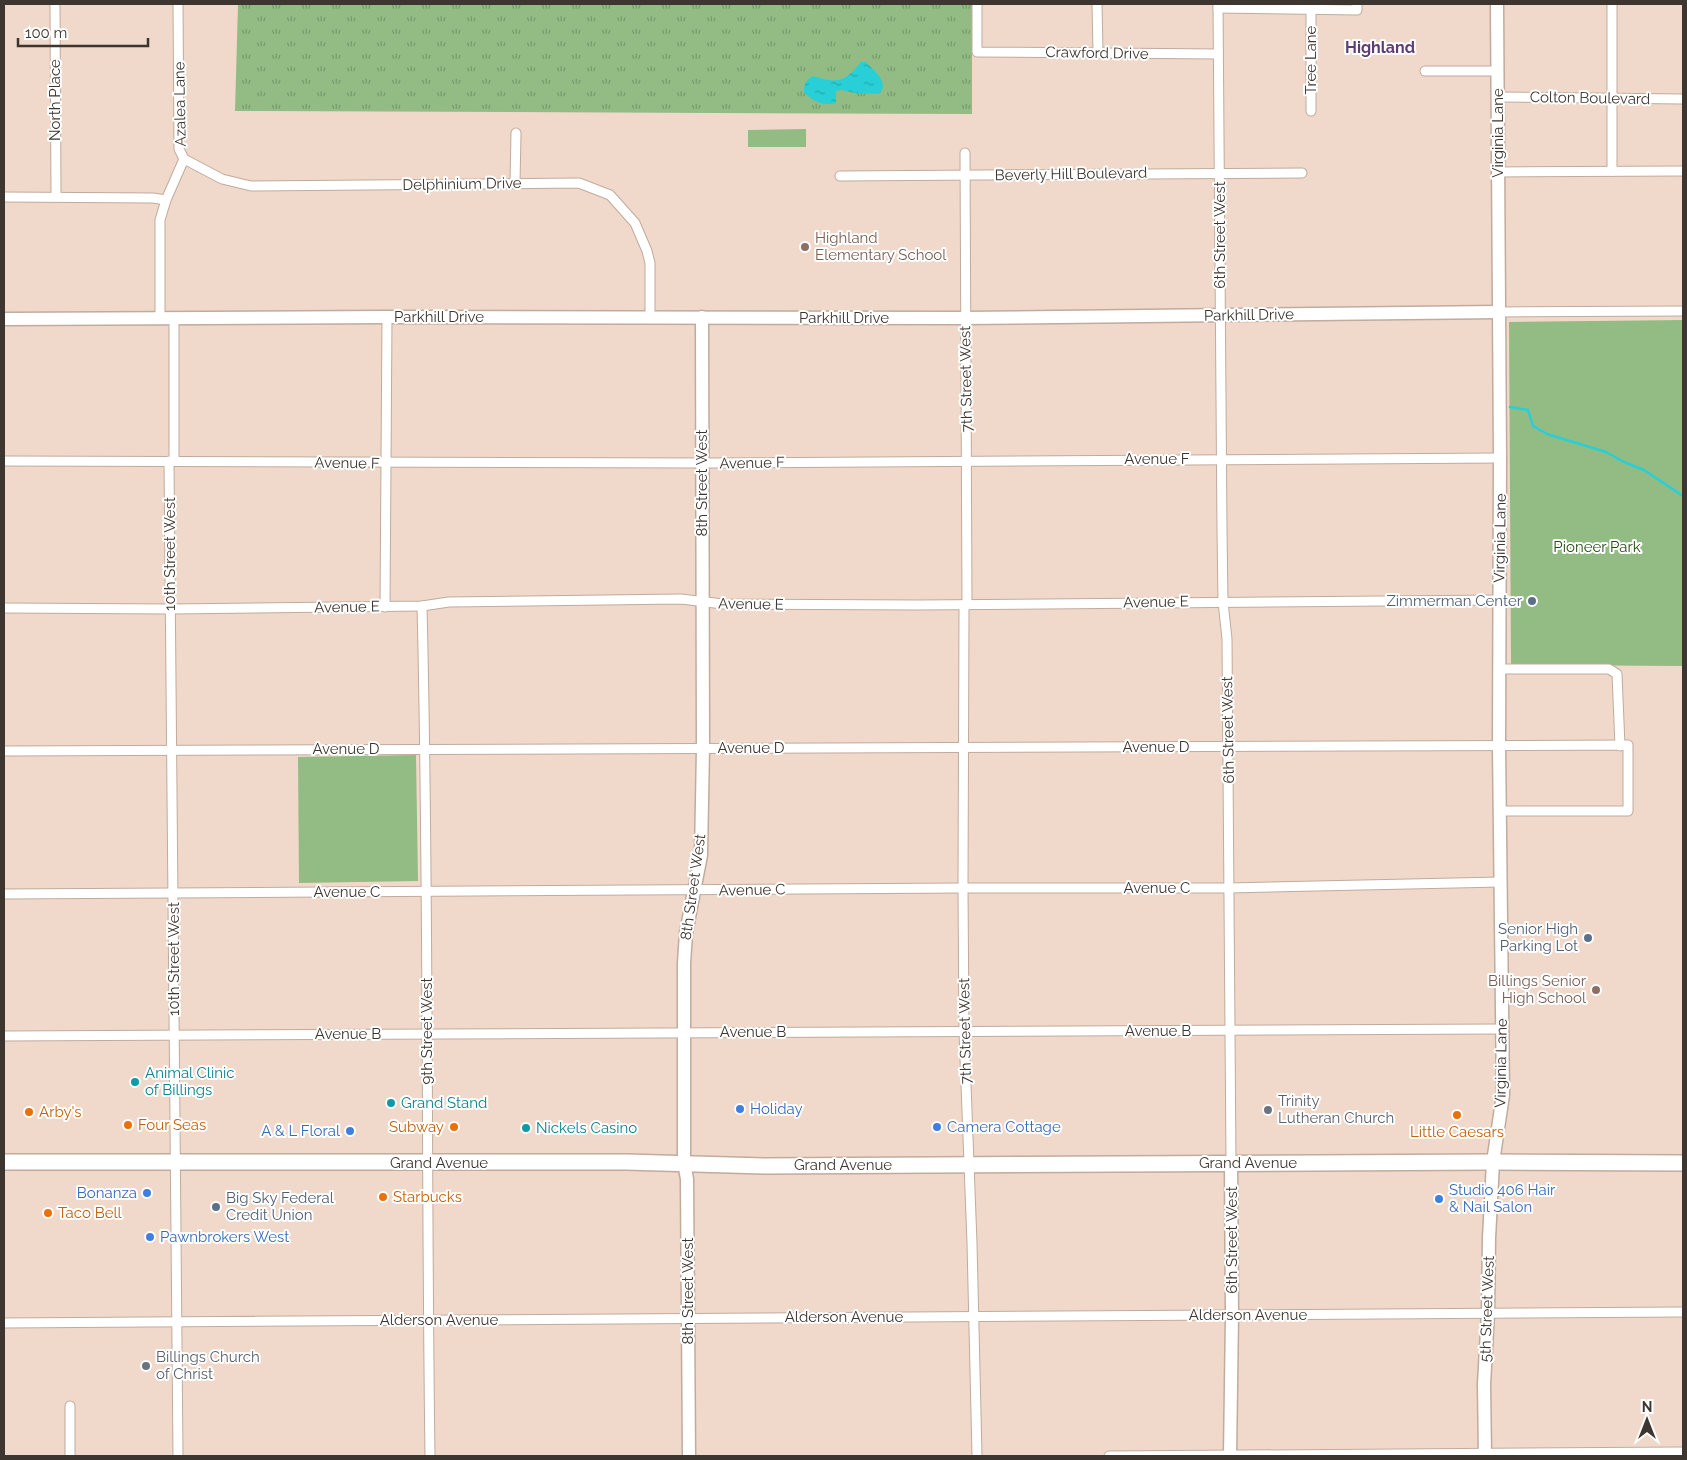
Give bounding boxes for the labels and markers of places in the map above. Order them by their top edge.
place label: Highland Elementary School [815,229,947,264]
marker: Highland Elementary School [799,241,811,253]
place label: Zimmerman Center [1386,592,1523,610]
marker: Zimmerman Center [1526,595,1538,607]
place label: Senior High Parking Lot [1498,920,1578,955]
marker: Senior High Parking Lot [1582,932,1594,944]
place label: Billings Senior High School [1488,972,1587,1007]
marker: Billings Senior High School [1590,984,1602,996]
place label: Animal Clinic of Billings [145,1064,234,1099]
marker: Animal Clinic of Billings [129,1076,141,1088]
place label: Trinity Lutheran Church [1278,1092,1394,1127]
place label: Grand Stand [401,1094,487,1112]
marker: Grand Stand [385,1097,397,1109]
place label: Holiday [750,1100,803,1118]
place label: Arby's [39,1103,82,1121]
marker: Holiday [734,1103,746,1115]
marker: Trinity Lutheran Church [1262,1104,1274,1116]
marker: Arby's [23,1106,35,1118]
marker: Little Caesars [1451,1109,1463,1121]
place label: Four Seas [138,1116,206,1134]
place label: Subway [389,1118,444,1136]
place label: Camera Cottage [947,1118,1061,1136]
marker: Four Seas [122,1119,134,1131]
place label: Nickels Casino [536,1119,637,1137]
marker: Subway [448,1121,460,1133]
marker: Camera Cottage [931,1121,943,1133]
place label: A & L Floral [261,1122,341,1140]
marker: Nickels Casino [520,1122,532,1134]
place label: Little Caesars [1410,1123,1504,1141]
marker: A & L Floral [344,1125,356,1137]
place label: Studio 406 Hair & Nail Salon [1449,1181,1556,1216]
place label: Bonanza [77,1184,137,1202]
marker: Bonanza [141,1187,153,1199]
place label: Starbucks [393,1188,462,1206]
place label: Big Sky Federal Credit Union [226,1189,335,1224]
marker: Starbucks [377,1191,389,1203]
marker: Studio 406 Hair & Nail Salon [1433,1193,1445,1205]
marker: Big Sky Federal Credit Union [210,1201,222,1213]
place label: Taco Bell [58,1204,123,1222]
marker: Taco Bell [42,1207,54,1219]
place label: Pawnbrokers West [160,1228,289,1246]
marker: Pawnbrokers West [144,1231,156,1243]
place label: Billings Church of Christ [156,1348,260,1383]
marker: Billings Church of Christ [140,1360,152,1372]

